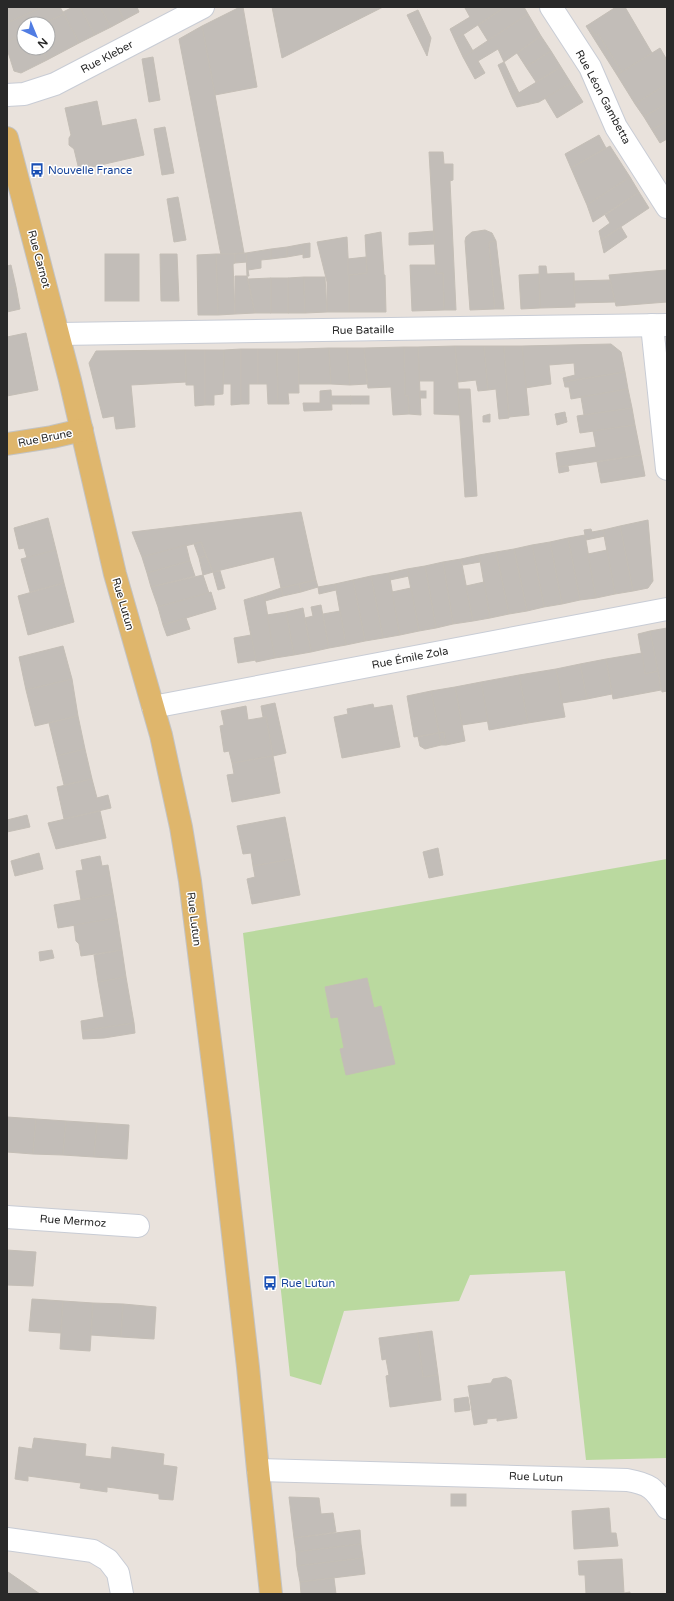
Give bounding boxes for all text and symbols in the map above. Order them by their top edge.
north arrow [16,16,56,56]
text: N [35,35,50,51]
street label: Rue Kleber [79,37,136,76]
street label: Rue Léon Gambetta [573,48,633,146]
bus stop icon: Nouvelle France [29,162,45,178]
place label: Nouvelle France [48,164,132,177]
street label: Rue Carnot [25,229,53,289]
street label: Rue Bataille [332,323,394,337]
street label: Rue Brune [17,426,73,450]
street label: Rue Lutun [109,576,137,632]
street label: Rue Émile Zola [370,643,449,672]
street label: Rue Lutun [184,891,204,947]
street label: Rue Mermoz [39,1212,107,1230]
bus stop icon: Rue Lutun [262,1275,278,1291]
place label: Rue Lutun [281,1277,335,1290]
street label: Rue Lutun [509,1470,563,1484]

